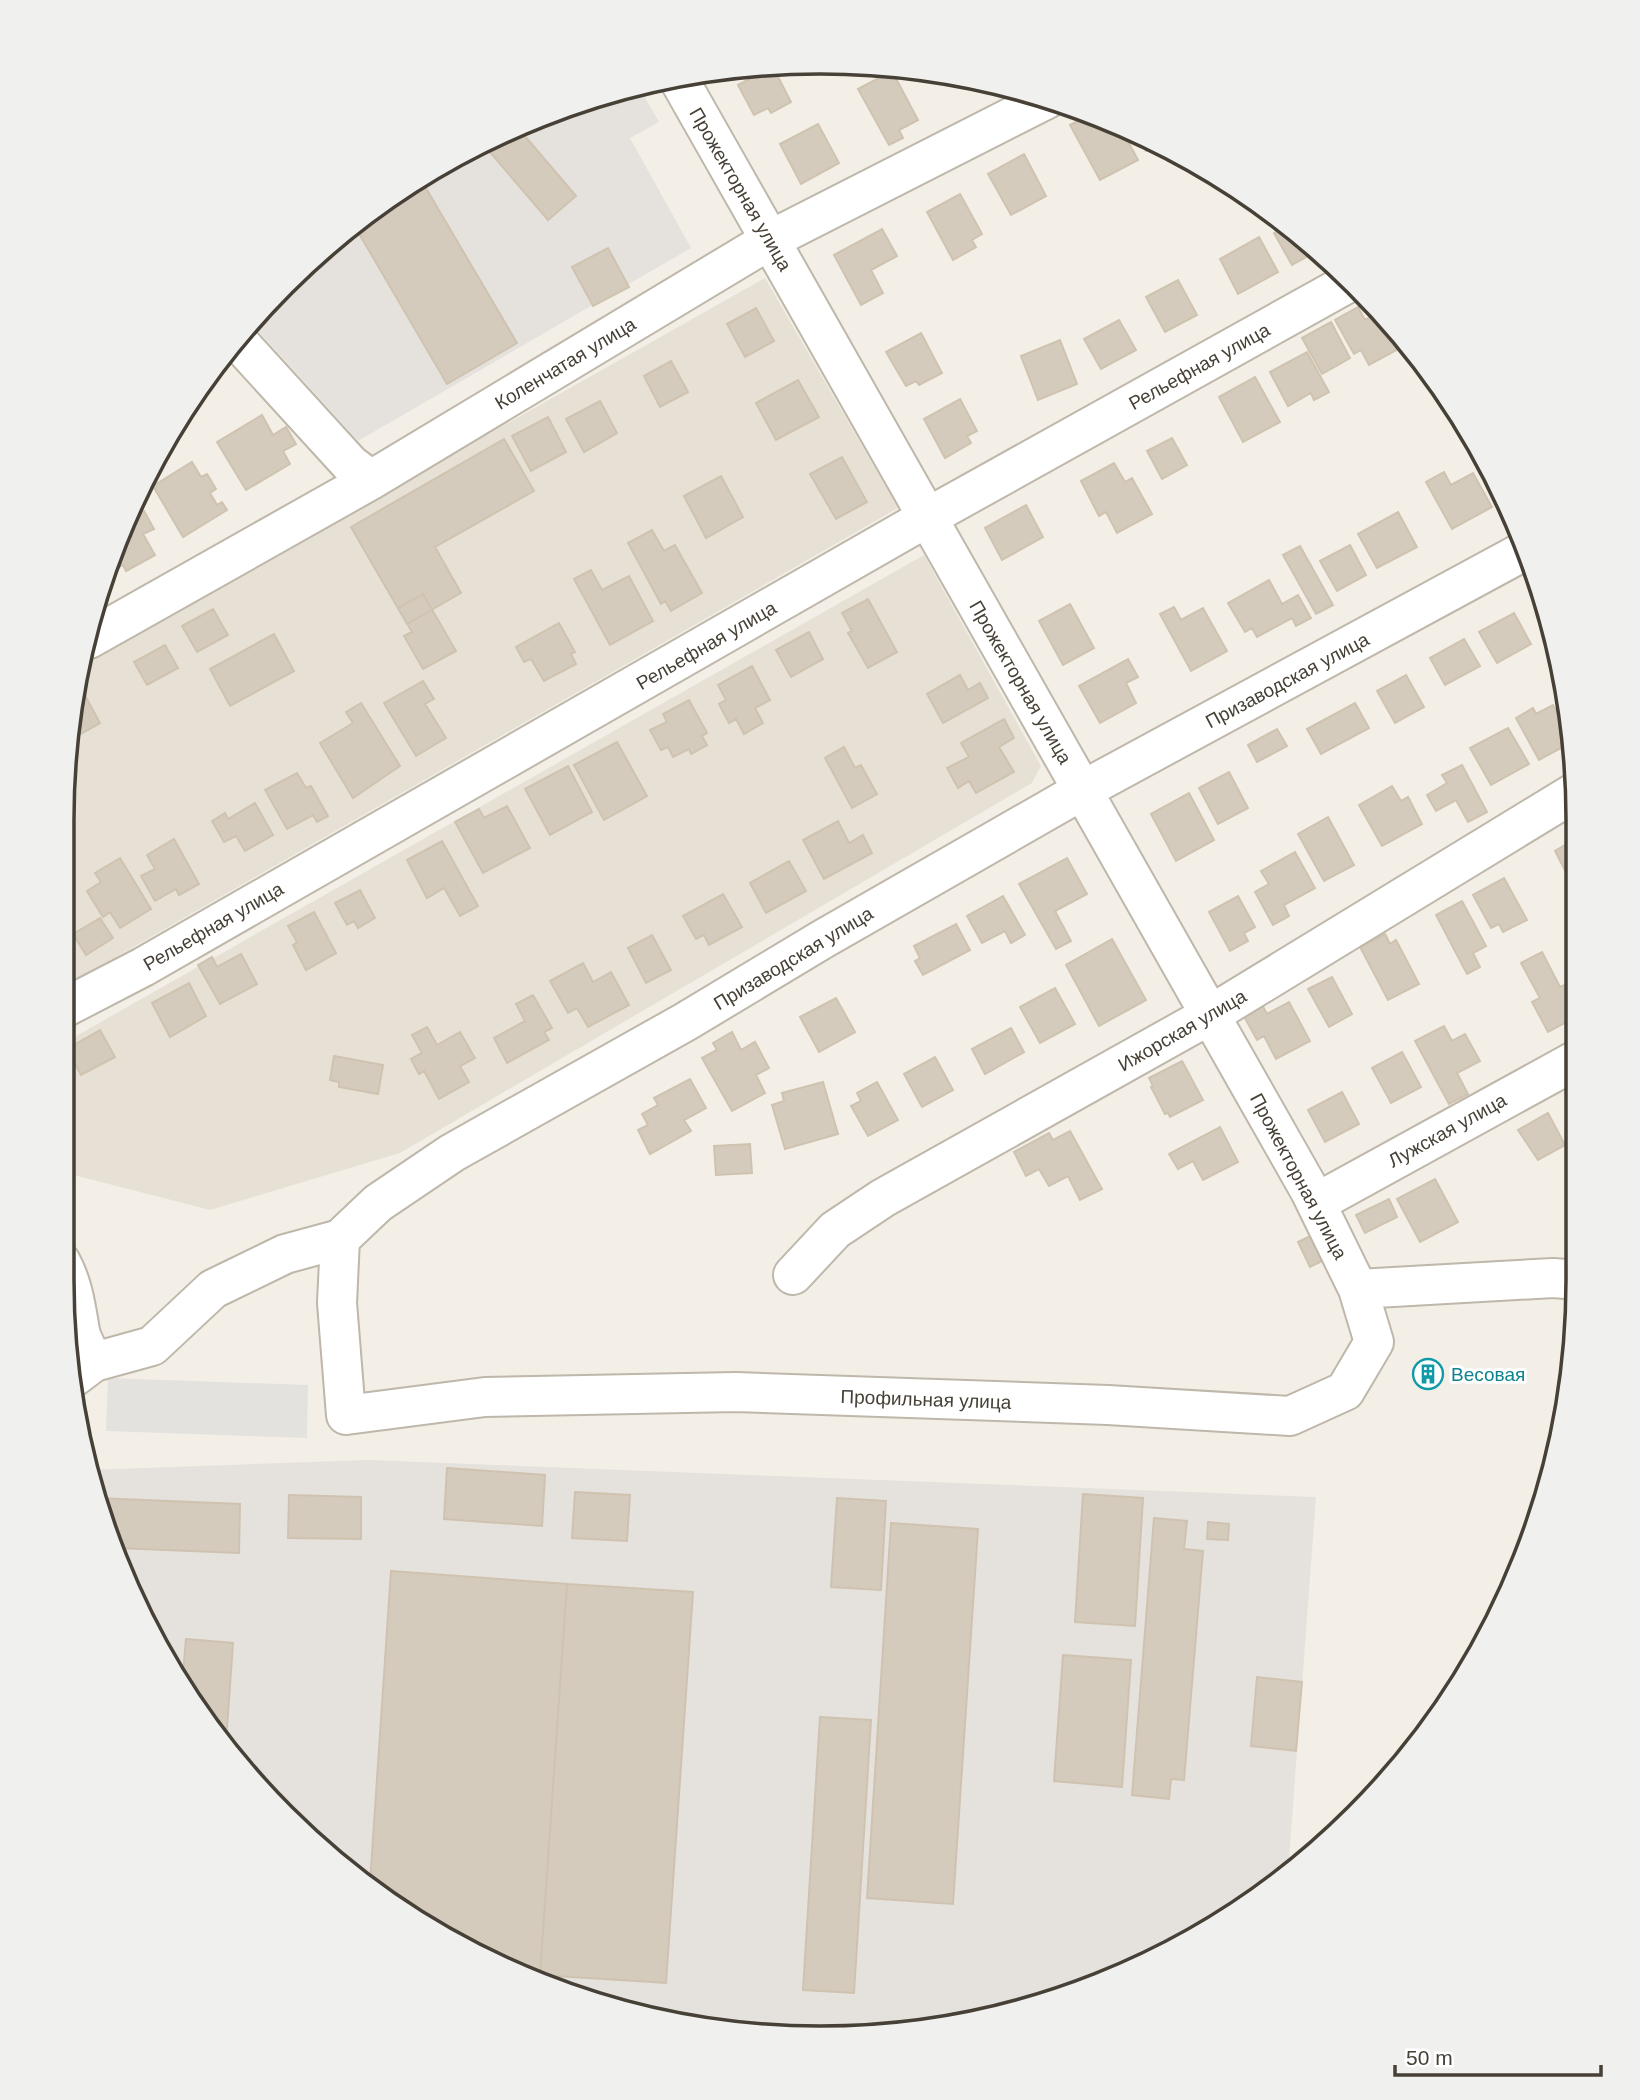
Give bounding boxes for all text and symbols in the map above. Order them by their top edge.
street label: Прожекторная улица [685,104,796,275]
street label: Коленчатая улица [491,313,640,414]
street label: Рельефная улица [1125,319,1274,414]
street label: Рельефная улица [633,597,780,694]
street label: Прожекторная улица [965,597,1076,768]
street label: Призаводская улица [1202,628,1373,732]
street label: Рельефная улица [140,878,287,975]
street label: Призаводская улица [710,902,877,1014]
street label: Ижорская улица [1115,985,1250,1076]
street label: Лужская улица [1385,1089,1510,1172]
street label: Прожекторная улица [1246,1090,1351,1263]
building icon: Весовая [1411,1357,1445,1391]
place label: Весовая [1451,1364,1525,1385]
street label: Профильная улица [840,1386,1012,1413]
scale bar [1395,2034,1602,2078]
text: 50 m [1406,2046,1453,2069]

